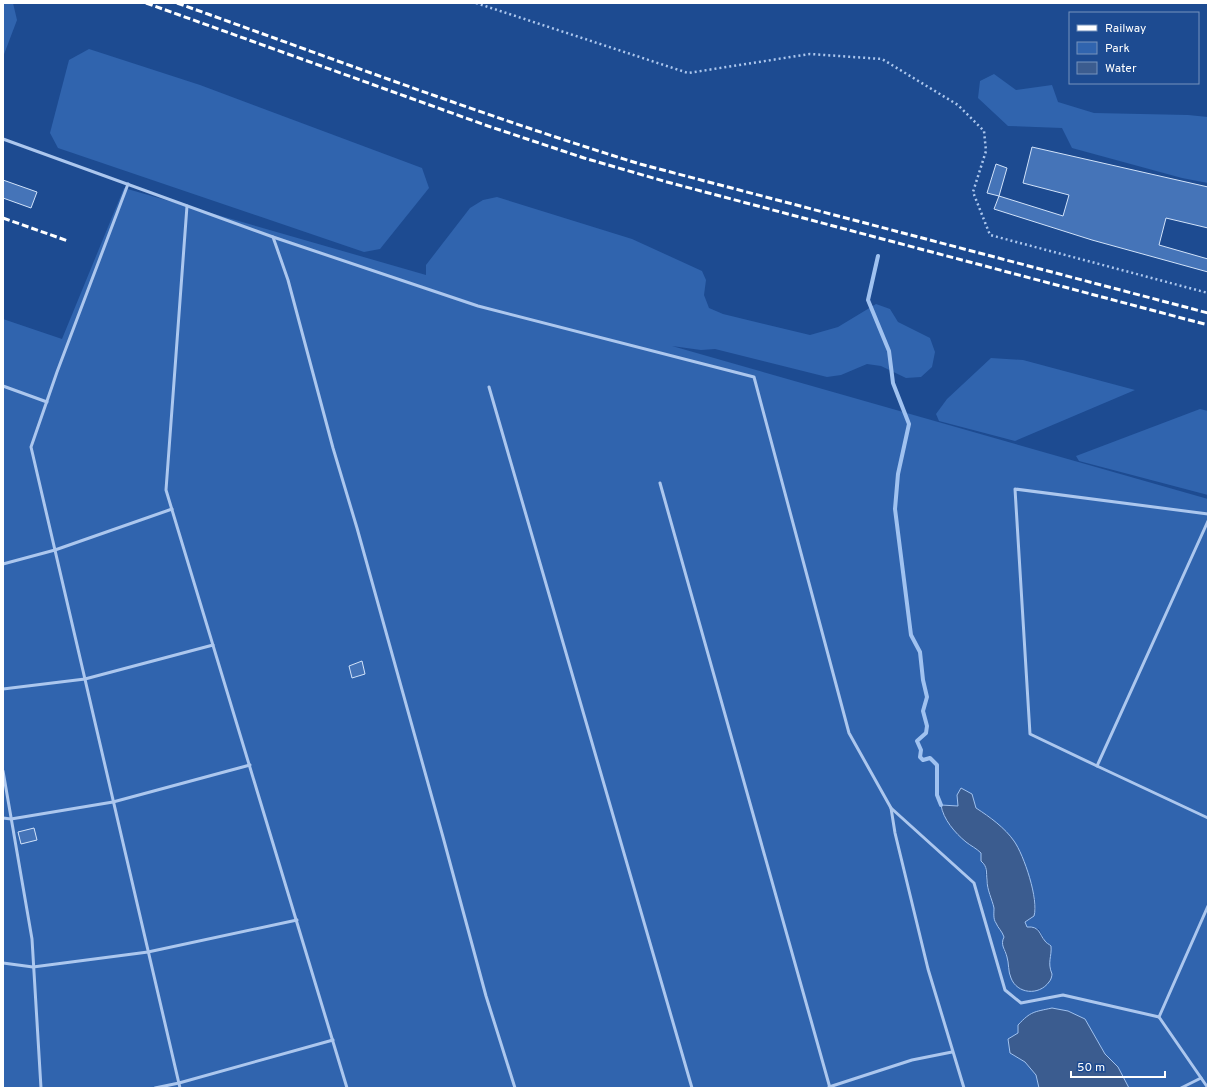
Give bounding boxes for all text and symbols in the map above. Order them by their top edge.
legend [1069,12,1199,84]
text: Railway [1105,21,1146,37]
text: Park [1105,41,1130,57]
text: Water [1105,61,1137,77]
scale bar [1071,1053,1165,1079]
text: 50 m [1077,1060,1105,1076]

